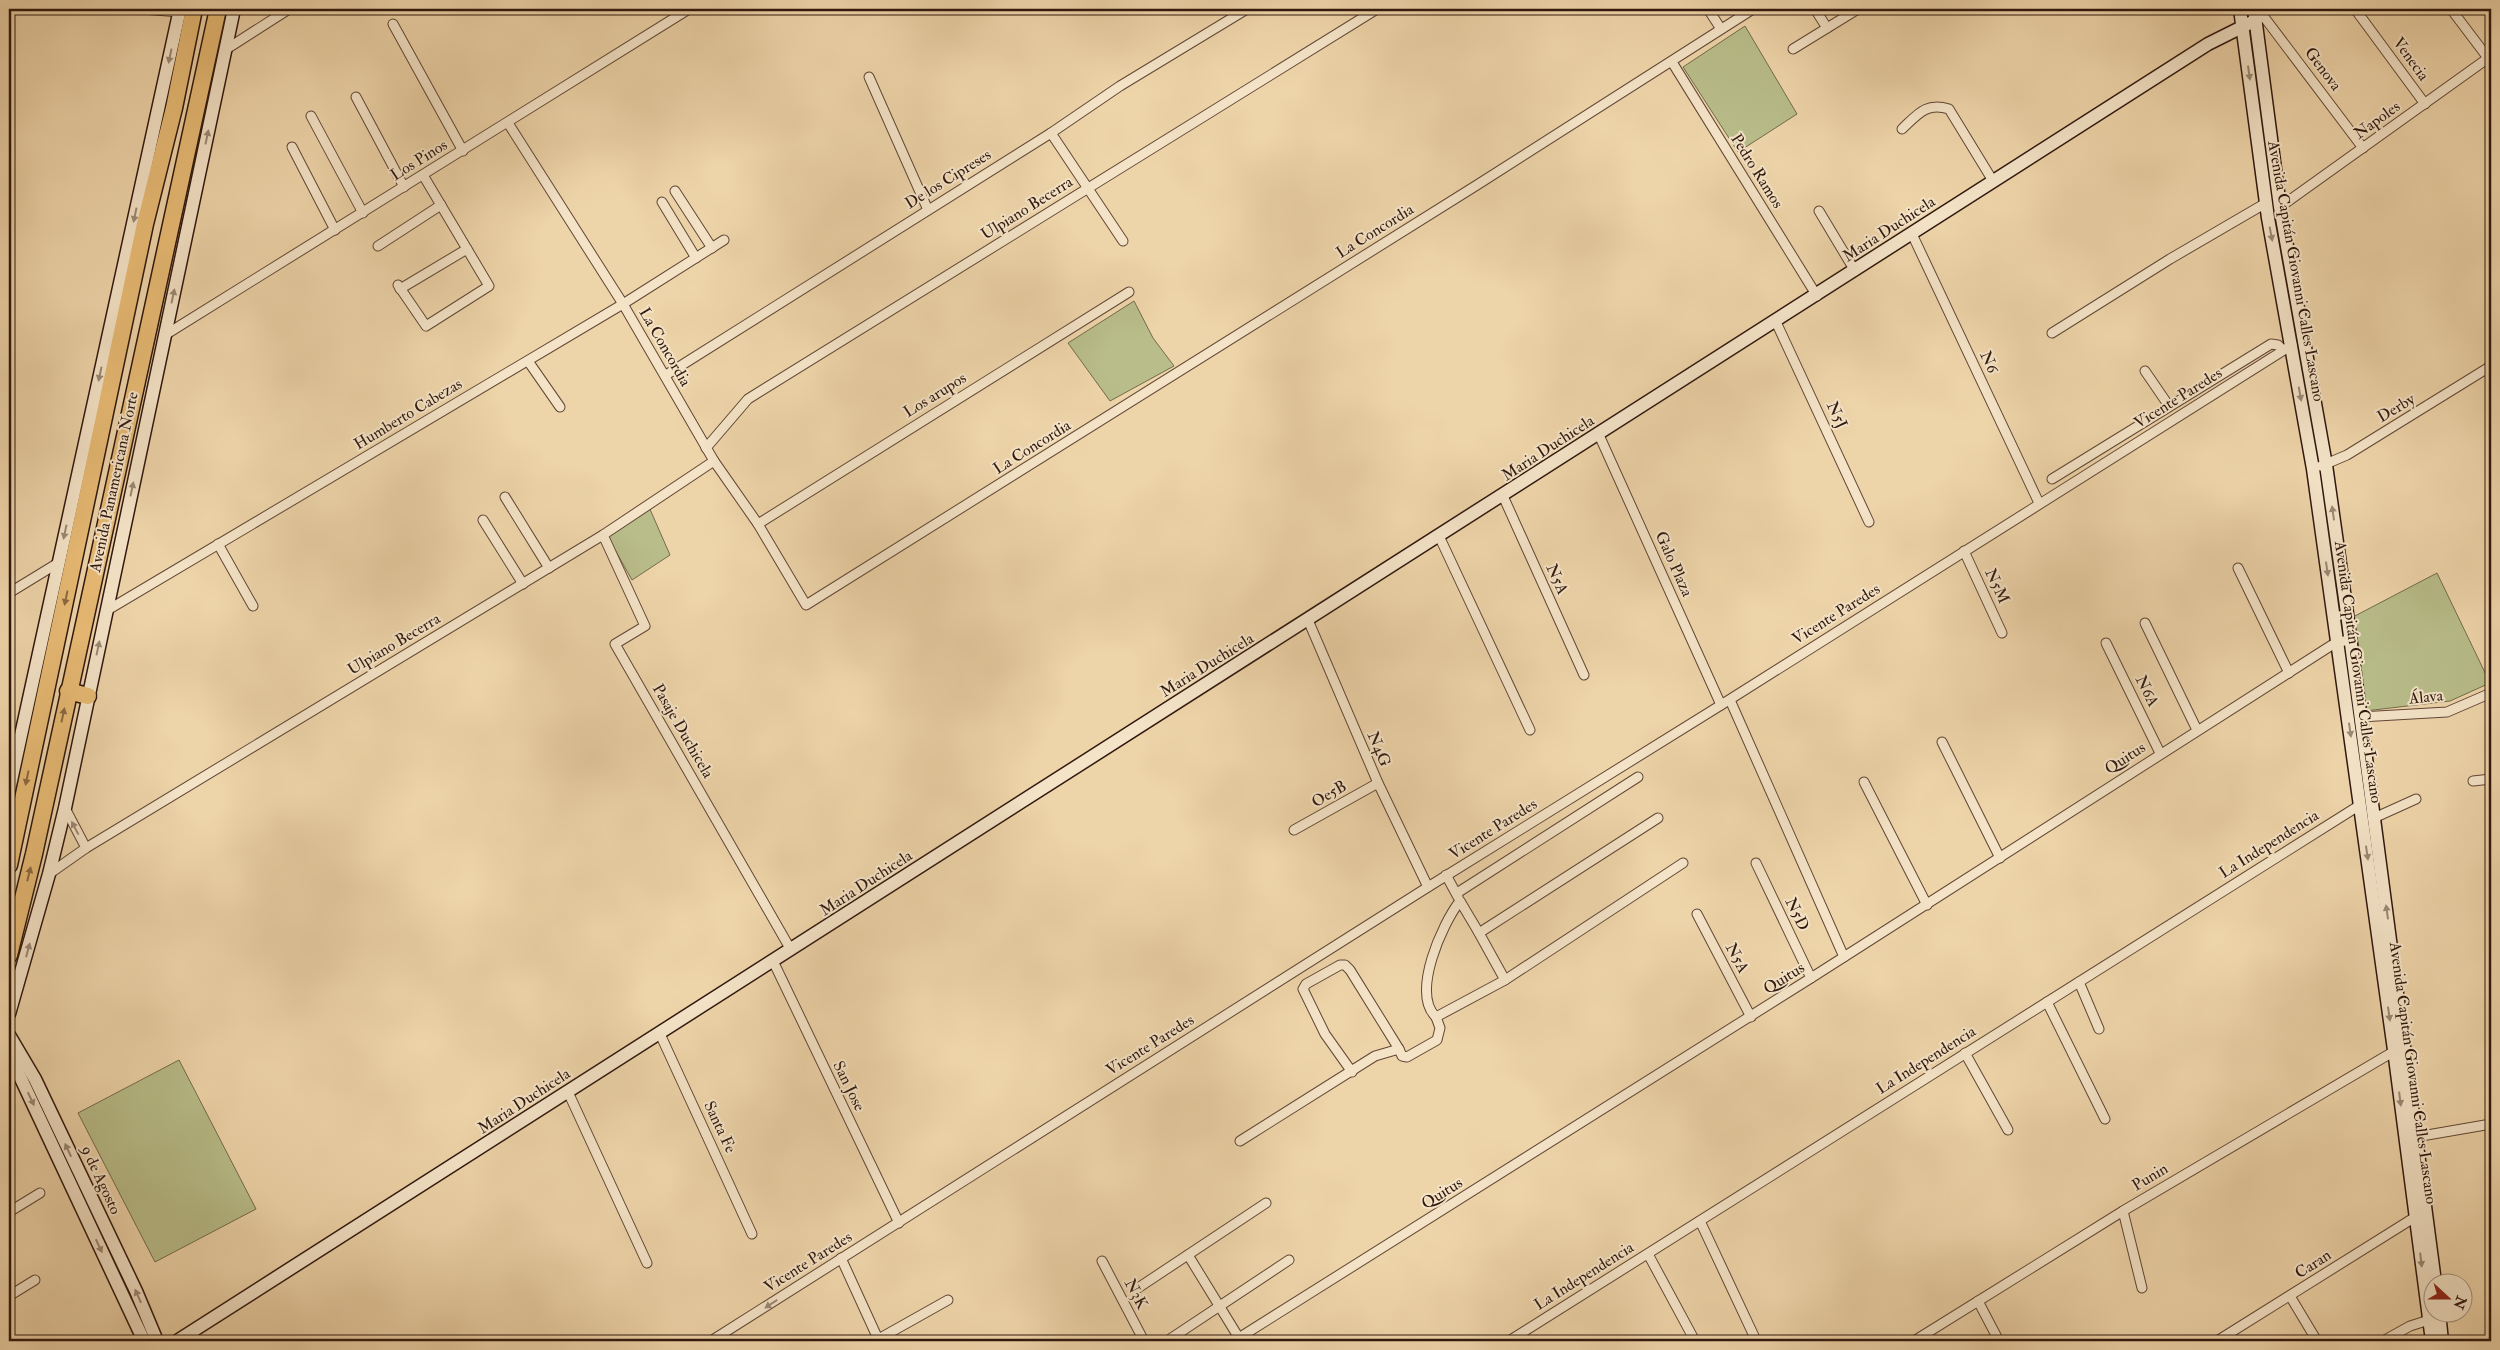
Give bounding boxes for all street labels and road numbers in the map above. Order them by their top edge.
street label: Venecia [2389,33,2434,85]
street label: Genova [2300,43,2346,95]
street label: Napoles [2350,96,2405,144]
street label: Pedro Ramos [1726,130,1788,212]
street label: Los Pinos [387,135,451,185]
street label: Avenida Capitán Giovanni Calles Lascano [2262,138,2329,403]
street label: De los Cipreses [901,145,995,214]
street label: Ulpiano Becerra [977,172,1077,245]
street label: Maria Duchicela [1839,191,1939,266]
street label: La Concordia [1332,199,1418,263]
street label: La Concordia [634,304,696,390]
street label: N6 [1975,348,2003,377]
street label: Vicente Paredes [2130,363,2226,433]
street label: Los arupos [900,368,971,423]
street label: Humberto Cabezas [350,374,466,454]
street label: Derby [2373,389,2419,427]
street label: Avenida Panamericana Norte [85,390,143,575]
street label: N5J [1821,398,1852,433]
street label: Maria Duchicela [1498,410,1598,485]
street label: La Concordia [989,415,1075,479]
street label: Galo Plaza [1651,528,1697,600]
street label: Avenida Capitán Giovanni Calles Lascano [2329,539,2386,805]
street label: N5A [1541,561,1573,597]
street label: N5M [1980,565,2014,607]
street label: Vicente Paredes [1788,579,1884,649]
street label: Ulpiano Becerra [344,608,445,680]
street label: Maria Duchicela [1157,628,1258,702]
street label: N6A [2131,672,2163,710]
street label: Pasaje Duchicela [648,680,718,782]
street label: Álava [2407,684,2444,709]
street label: N4G [1363,728,1395,770]
street label: Quitus [2101,737,2149,779]
street label: Oe5B [1308,776,1350,812]
street label: Vicente Paredes [1445,794,1541,864]
street label: La Independencia [2215,805,2323,883]
street label: Maria Duchicela [816,845,916,920]
street label: N5D [1780,894,1814,934]
street label: N5A [1721,939,1753,977]
street label: Avenida Capitán Giovanni Calles Lascano [2384,940,2441,1206]
street label: Quitus [1760,958,1808,998]
street label: Vicente Paredes [1102,1010,1198,1080]
street label: La Independencia [1872,1021,1980,1099]
street label: San Jose [827,1058,870,1115]
street label: Maria Duchicela [474,1063,574,1138]
street label: Santa Fe [699,1098,741,1156]
street label: 9 de Agosto [76,1142,126,1218]
street label: Punin [2128,1159,2172,1195]
street label: Quitus [1418,1173,1466,1213]
street label: Vicente Paredes [760,1227,856,1297]
street label: La Independencia [1530,1237,1638,1315]
street label: Caran [2291,1245,2335,1283]
street label: N3K [1120,1275,1153,1313]

